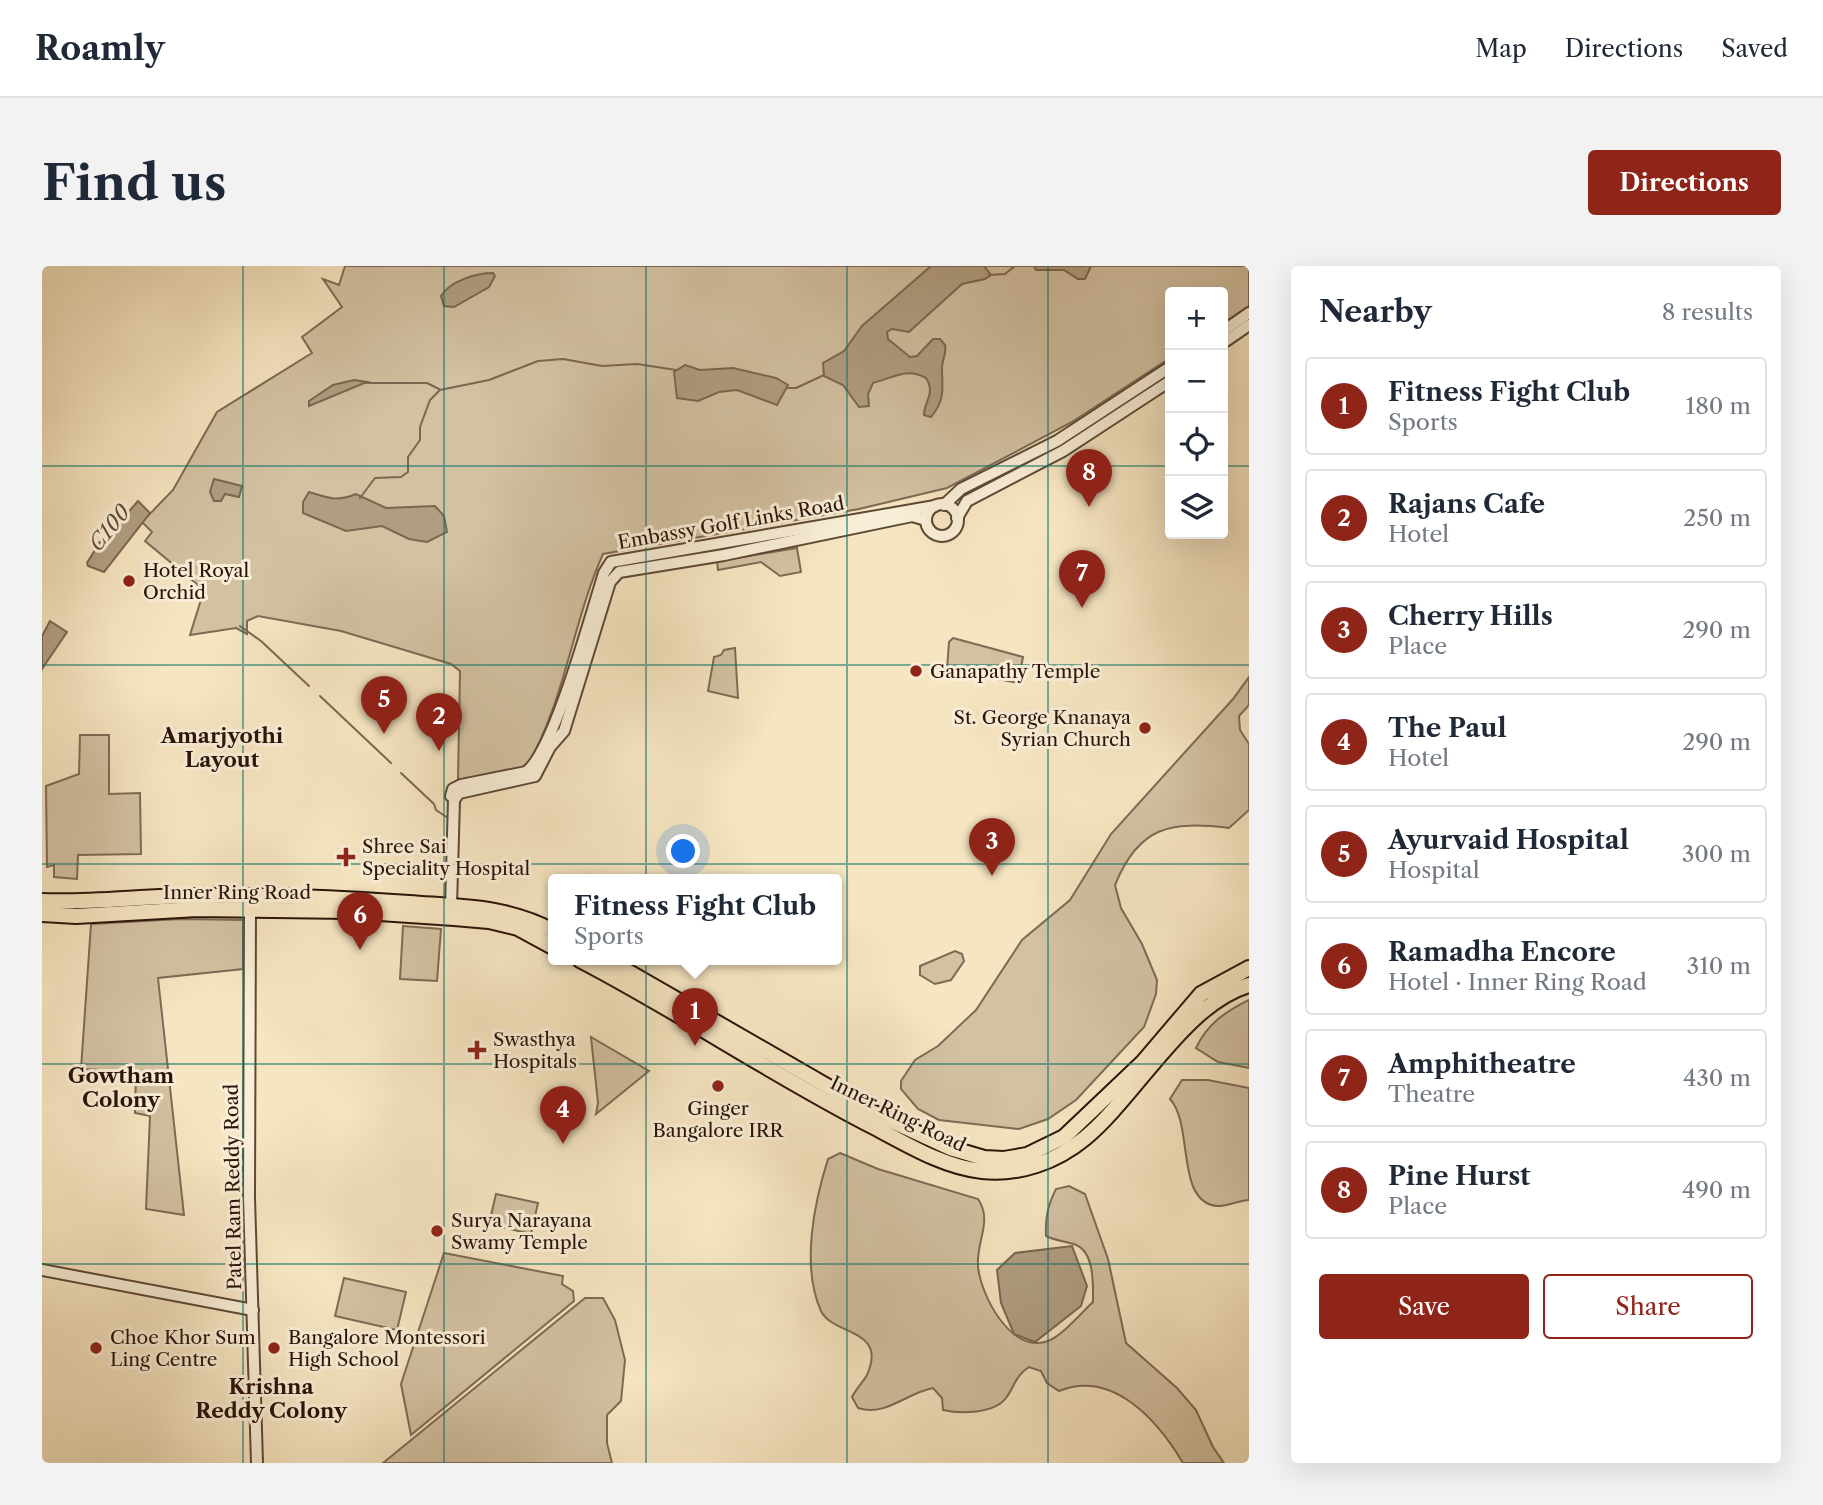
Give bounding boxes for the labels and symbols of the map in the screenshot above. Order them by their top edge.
pin: 8 [1066,449,1112,507]
street label: Embassy Golf Links Road [616,492,846,554]
water label: C100 [83,500,135,556]
pin: 7 [1059,550,1105,608]
place label: Hotel Royal Orchid [143,559,249,604]
marker: Hotel Royal Orchid [121,573,137,589]
place label: Ganapathy Temple [930,660,1100,683]
marker: Ganapathy Temple [908,663,924,679]
pin: 5 [361,676,407,734]
pin: 2 [416,693,462,751]
place label: St. George Knanaya Syrian Church [954,706,1131,751]
marker: St. George Knanaya Syrian Church [1137,720,1153,736]
district label: Amarjyothi Layout [160,723,284,772]
pin: 3 [969,818,1015,876]
your location [666,834,700,868]
place label: Shree Sai Speciality Hospital [362,835,531,880]
marker: Shree Sai Speciality Hospital [336,847,356,867]
street label: Inner Ring Road [163,881,311,904]
pin: 6 [337,892,383,950]
pin: 1 [672,988,718,1046]
place label: Swasthya Hospitals [493,1028,577,1073]
marker: Swasthya Hospitals [467,1040,487,1060]
district label: Gowtham Colony [68,1063,174,1112]
street label: Inner Ring Road [826,1071,970,1157]
marker: Ginger Bangalore IRR [710,1078,726,1094]
street label: Patel Ram Reddy Road [220,1083,246,1290]
pin: 4 [540,1086,586,1144]
place label: Ginger Bangalore IRR [653,1097,785,1142]
place label: Surya Narayana Swamy Temple [451,1209,592,1254]
marker: Surya Narayana Swamy Temple [429,1223,445,1239]
place label: Choe Khor Sum Ling Centre [110,1326,256,1371]
place label: Bangalore Montessori High School [288,1326,486,1371]
marker: Choe Khor Sum Ling Centre [88,1340,104,1356]
marker: Bangalore Montessori High School [266,1340,282,1356]
district label: Krishna Reddy Colony [195,1374,348,1423]

